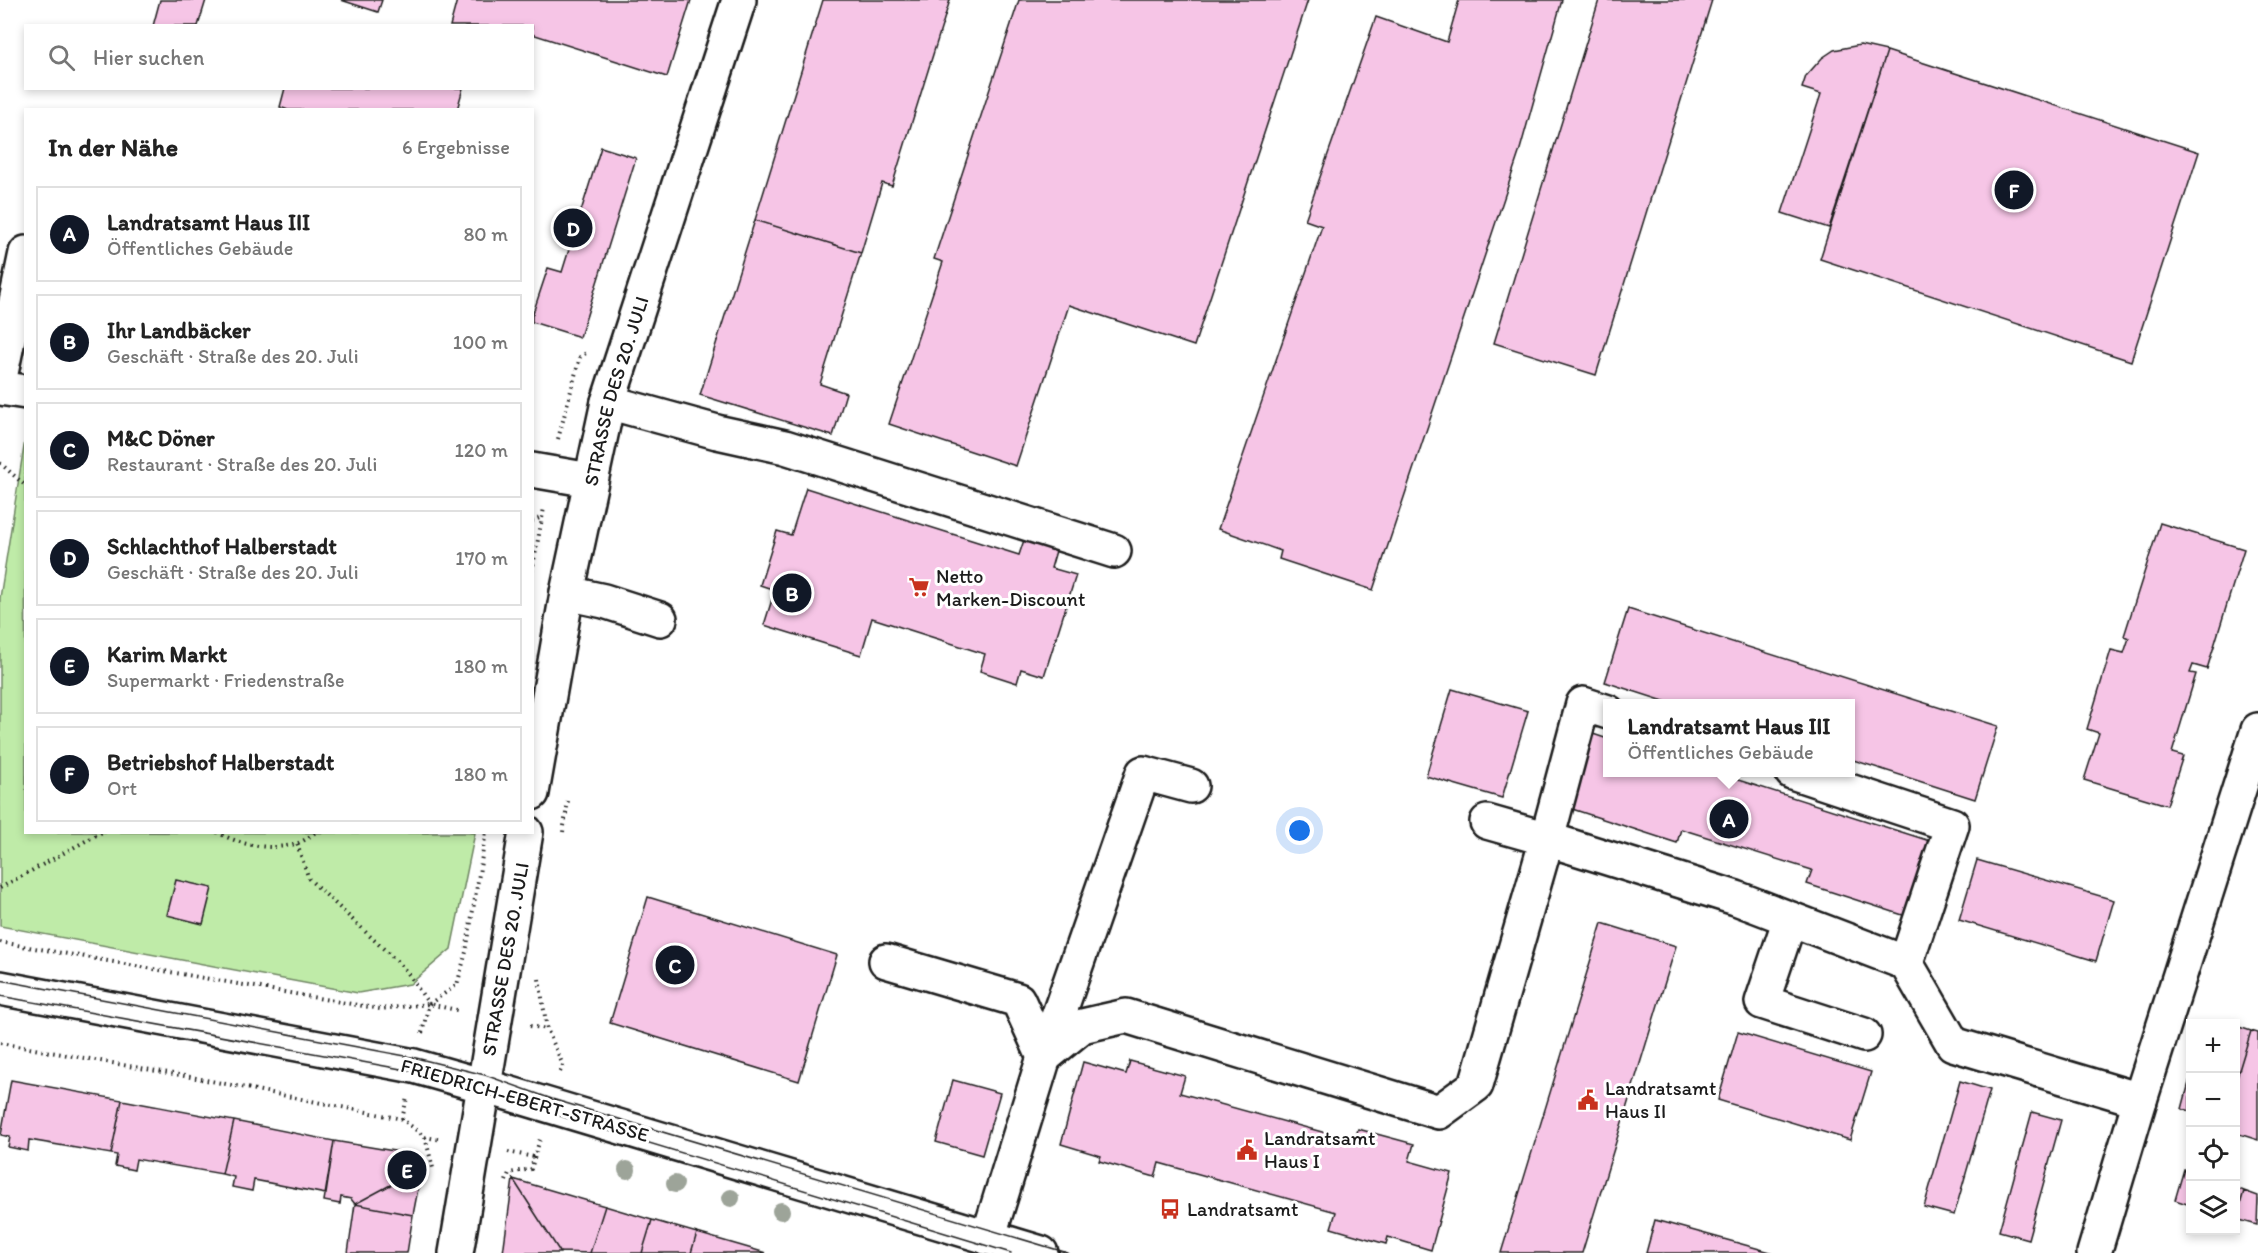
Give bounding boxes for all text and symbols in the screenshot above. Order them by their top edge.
search box [24,24,534,90]
icon: search [45,41,78,74]
text: Hier suchen [93,44,204,71]
text: In der Nähe [48,131,178,163]
text: 6 Ergebnisse [402,135,510,159]
pin: F [1994,168,2034,213]
pin: D [554,206,592,250]
text: Landratsamt Haus III [107,209,310,236]
text: A [63,222,76,246]
text: 80 m [463,222,508,246]
text: Öffentliches Gebäude [107,236,293,260]
street label: STRASSE DES 20. JULI [578,293,654,488]
text: Ihr Landbäcker [107,317,251,344]
text: B [63,330,76,354]
text: 100 m [453,330,508,354]
text: Geschäft · Straße des 20. Juli [107,344,359,368]
text: M&C Döner [107,425,215,452]
text: C [63,438,76,462]
text: 120 m [455,438,508,462]
text: Restaurant · Straße des 20. Juli [107,452,377,476]
text: Schlachthof Halberstadt [107,533,337,560]
text: D [63,546,76,570]
text: 170 m [455,546,508,570]
text: Geschäft · Straße des 20. Juli [107,560,359,584]
place label: Netto Marken-Discount [936,564,1085,611]
pin: B [772,570,812,616]
supermarket icon: Netto Marken-Discount [907,575,931,599]
text: Karim Markt [107,641,227,668]
text: E [64,654,75,678]
text: 180 m [454,654,508,678]
text: Supermarkt · Friedenstraße [107,668,344,692]
popup [1603,699,1855,777]
text: Landratsamt Haus III [1627,713,1831,740]
text: Öffentliches Gebäude [1627,740,1814,764]
text: Betriebshof Halberstadt [107,749,334,776]
text: F [64,762,75,786]
text: 180 m [454,762,508,786]
text: Ort [107,776,137,800]
pin: A [1710,796,1748,842]
your location [1285,816,1314,845]
street label: STRASSE DES 20. JULI [476,860,534,1058]
pin: C [656,942,694,988]
map controls [2186,1019,2240,1235]
button: + [2186,1019,2240,1073]
street label: FRIEDRICH-EBERT-STRASSE [398,1053,652,1147]
button: − [2186,1073,2240,1127]
place label: Landratsamt Haus II [1605,1076,1716,1123]
public building icon: Landratsamt Haus II [1576,1088,1600,1112]
place label: Landratsamt Haus I [1264,1126,1375,1173]
button: locate [2186,1127,2240,1181]
public building icon: Landratsamt Haus I [1235,1138,1259,1162]
pin: E [388,1148,426,1192]
button: layers [2186,1181,2240,1235]
bus stop icon: Landratsamt [1158,1197,1182,1221]
place label: Landratsamt [1187,1197,1298,1221]

